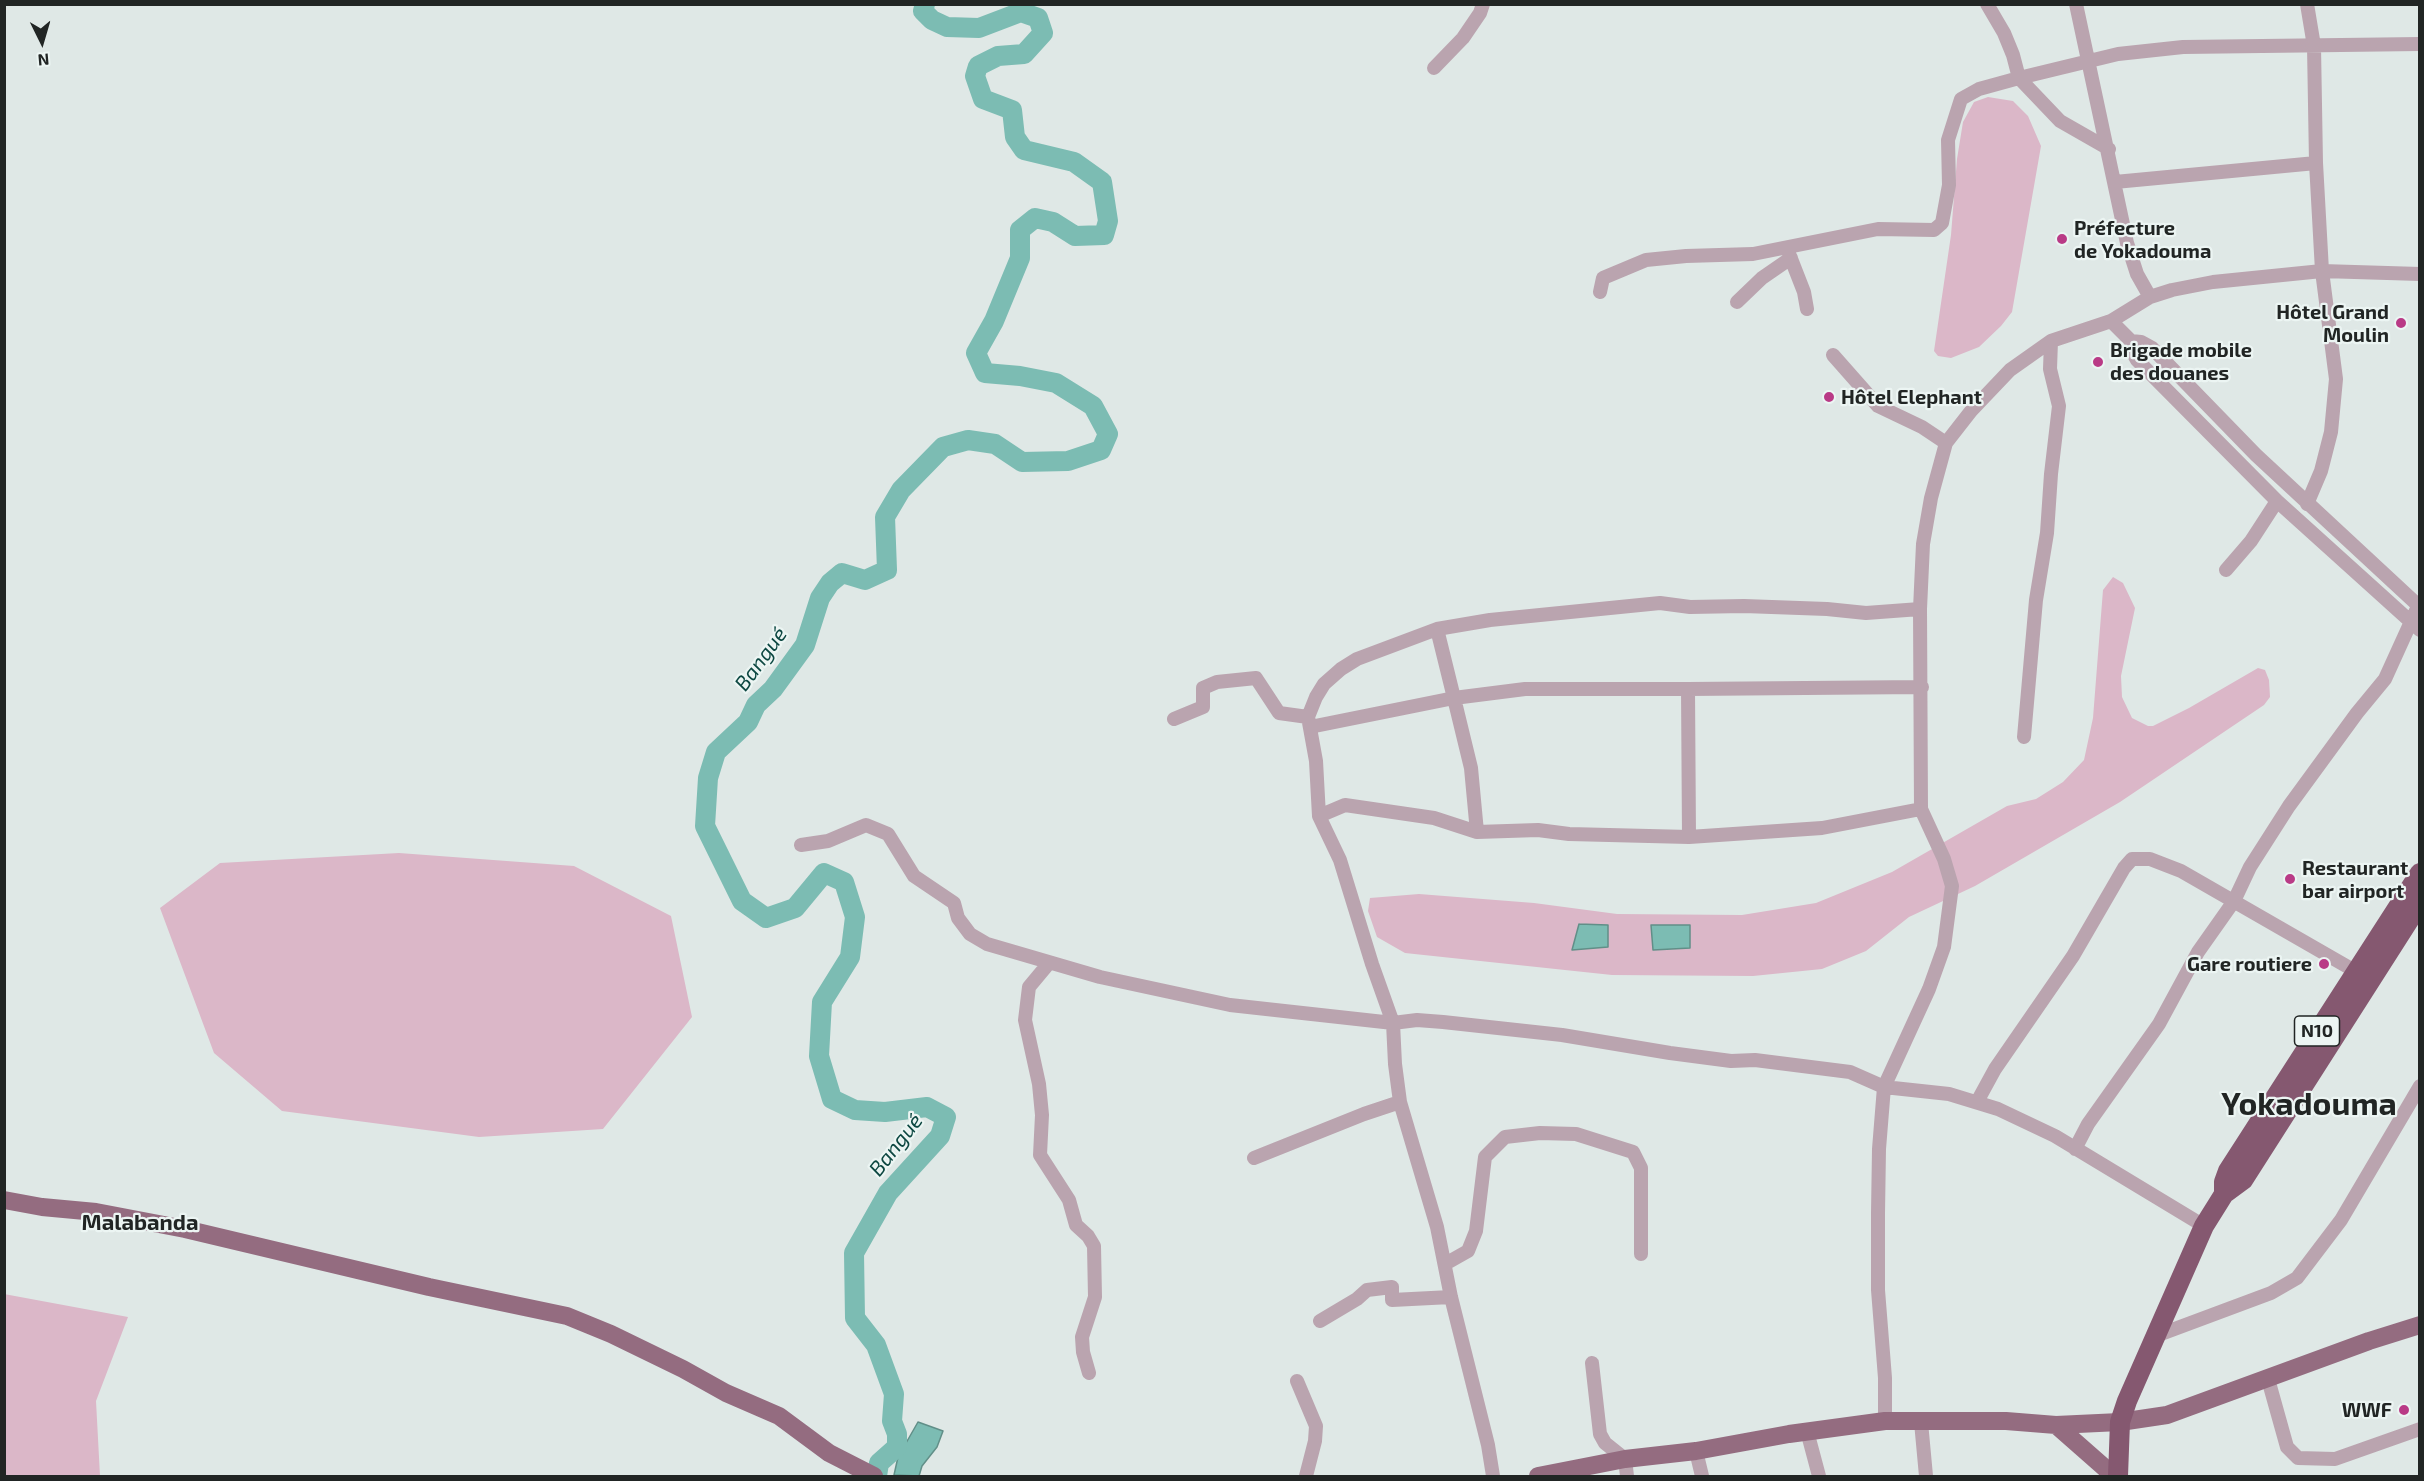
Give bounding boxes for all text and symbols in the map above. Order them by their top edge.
north arrow [12,12,72,72]
text: N [37,50,50,70]
place label: Préfecture de Yokadouma [2074,216,2211,263]
marker: Préfecture de Yokadouma [2055,232,2069,246]
place label: Hôtel Grand Moulin [2276,300,2389,347]
marker: Hôtel Grand Moulin [2394,316,2408,330]
place label: Brigade mobile des douanes [2110,338,2252,385]
marker: Brigade mobile des douanes [2091,355,2105,369]
place label: Hôtel Elephant [1841,385,1982,409]
marker: Hôtel Elephant [1822,390,1836,404]
water label: Bangué [730,622,792,696]
place label: Restaurant bar airport [2302,856,2408,903]
marker: Restaurant bar airport [2283,872,2297,886]
place label: Gare routiere [2187,952,2312,976]
marker: Gare routiere [2317,957,2331,971]
road number: N10 [2294,1016,2340,1046]
district label: Yokadouma [2221,1085,2397,1123]
water label: Bangué [864,1109,928,1181]
district label: Malabanda [82,1210,198,1236]
place label: WWF [2342,1398,2392,1422]
marker: WWF [2397,1403,2411,1417]

